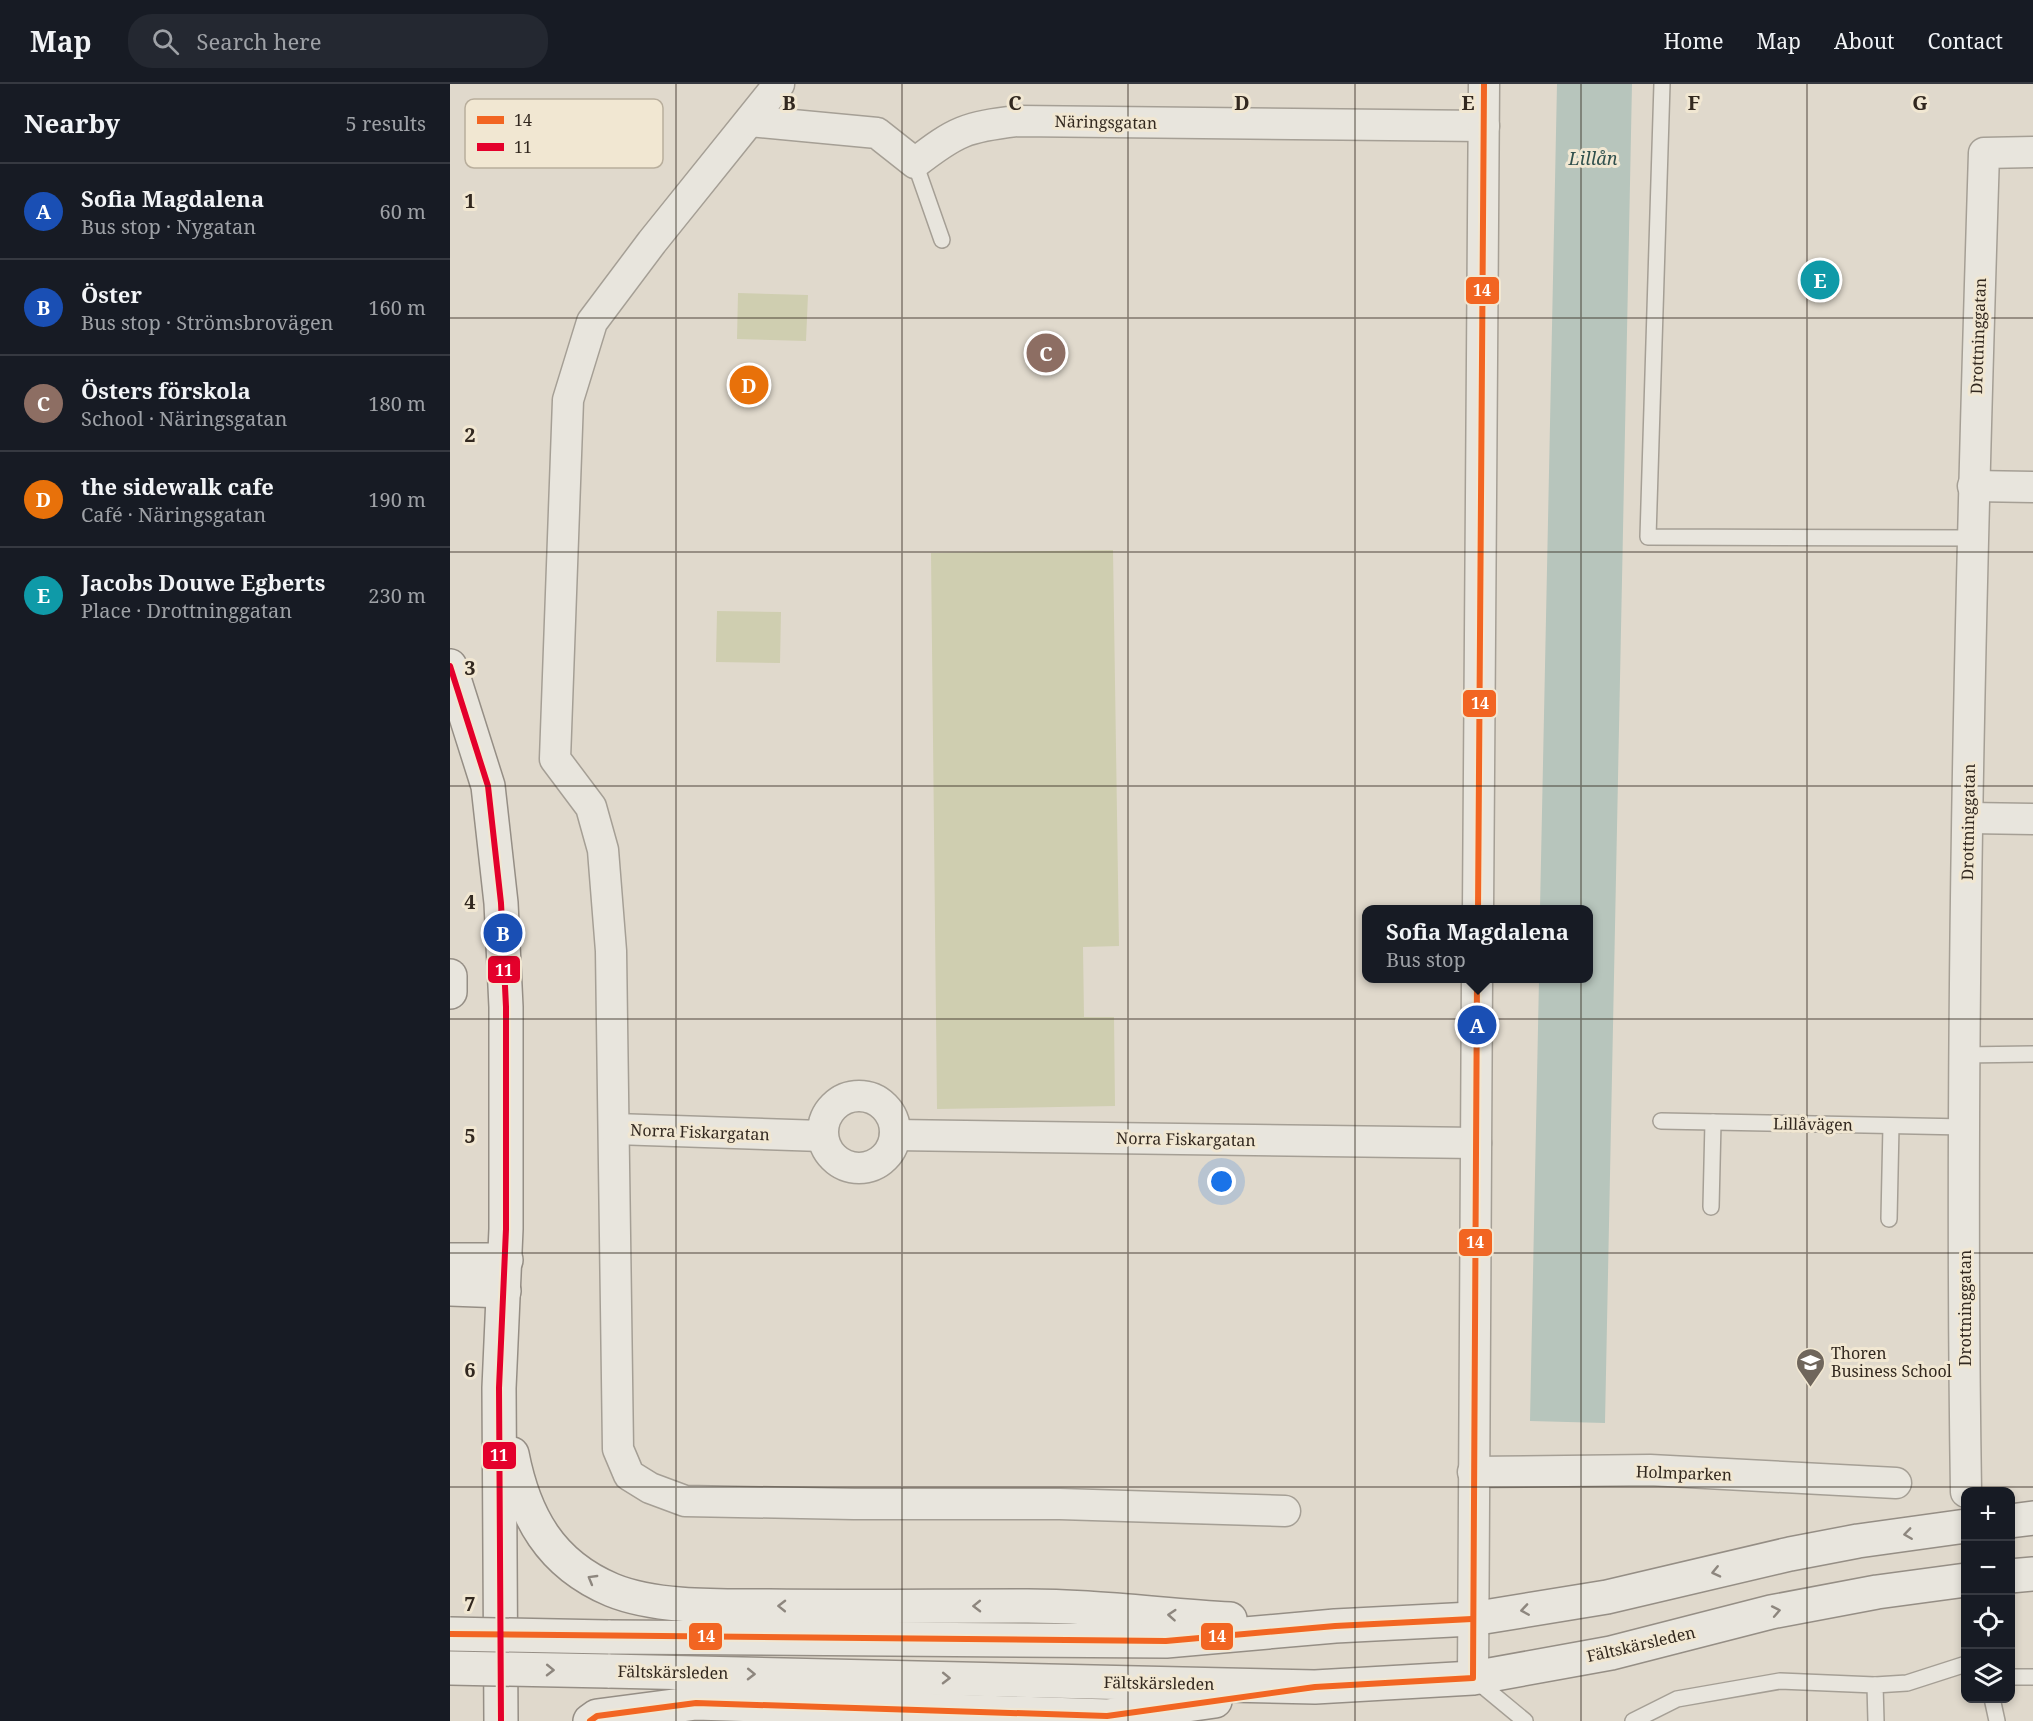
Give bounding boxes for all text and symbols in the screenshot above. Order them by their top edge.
search box [128,14,548,68]
text: Map [30,22,92,60]
icon: search [149,25,182,58]
text: Search here [197,26,321,56]
text: Home [1664,27,1724,55]
text: Map [1757,27,1801,55]
text: About [1834,27,1895,55]
text: Contact [1928,27,2003,55]
text: B [782,89,796,116]
text: C [1008,89,1022,116]
text: D [1234,89,1250,116]
text: E [1461,89,1475,116]
text: F [1688,89,1700,116]
text: G [1912,89,1928,116]
legend [465,99,663,168]
text: Nearby [24,105,120,141]
text: 14 [514,109,532,131]
text: 5 results [346,110,426,137]
street label: Näringsgatan [1055,110,1157,134]
text: 11 [514,136,532,158]
water label: Lillån [1568,146,1618,170]
text: Sofia Magdalena [81,183,264,213]
text: 1 [464,187,476,214]
text: A [36,198,51,225]
text: 60 m [380,198,426,225]
text: Bus stop · Nygatan [81,213,256,240]
pin: E [1800,258,1840,302]
line badge: 14 [1465,276,1500,305]
street label: Drottninggatan [1965,277,1991,395]
text: Öster [81,279,142,309]
text: 14 [1473,279,1491,301]
text: B [37,294,50,321]
text: 160 m [368,294,426,321]
text: Bus stop · Strömsbrovägen [81,309,334,336]
pin: C [1026,330,1066,376]
pin: D [730,362,768,408]
text: Östers förskola [81,375,251,405]
text: C [37,390,50,417]
text: 180 m [368,390,426,417]
text: School · Näringsgatan [81,405,287,432]
text: 2 [464,421,476,448]
text: the sidewalk cafe [81,471,274,501]
text: D [36,486,51,513]
text: 190 m [368,486,426,513]
text: Café · Näringsgatan [81,501,266,528]
text: Jacobs Douwe Egberts [81,567,325,597]
text: E [37,582,50,609]
text: 230 m [368,582,426,609]
text: Place · Drottninggatan [81,597,292,624]
text: 3 [464,654,476,681]
line badge: 14 [1462,689,1497,718]
text: 14 [1471,692,1489,714]
street label: Drottninggatan [1956,764,1980,880]
text: 4 [464,888,476,915]
popup [1362,905,1593,983]
pin: B [484,910,522,956]
text: Sofia Magdalena [1386,916,1569,946]
text: Bus stop [1386,946,1466,973]
line badge: 11 [487,955,521,984]
text: 11 [495,959,513,981]
pin: A [1458,1002,1496,1048]
street label: Lillåvägen [1773,1112,1853,1136]
street label: Norra Fiskargatan [630,1119,770,1145]
text: 5 [464,1122,476,1149]
street label: Norra Fiskargatan [1116,1127,1256,1151]
your location [1207,1167,1236,1196]
line badge: 14 [1458,1228,1493,1257]
text: 14 [1466,1231,1484,1253]
street label: Drottninggatan [1954,1250,1976,1366]
place label: Thoren Business School [1831,1342,1952,1382]
school or university icon: Thoren Business School [1794,1346,1826,1388]
text: 6 [464,1356,476,1383]
line badge: 11 [482,1441,517,1470]
text: 11 [490,1444,508,1466]
street label: Holmparken [1635,1460,1733,1486]
map controls [1961,1487,2015,1703]
button: + [1961,1487,2015,1541]
one-way arrow [1903,1528,1912,1540]
button: − [1961,1541,2015,1595]
one-way arrow [1712,1564,1722,1577]
one-way arrow [588,1574,598,1586]
text: 7 [464,1590,476,1617]
button: locate [1961,1595,2015,1649]
one-way arrow [778,1600,787,1613]
one-way arrow [973,1600,982,1613]
one-way arrow [1521,1604,1530,1616]
one-way arrow [1771,1605,1781,1618]
one-way arrow [1167,1609,1176,1622]
street label: Fältskärsleden [1584,1621,1698,1667]
line badge: 14 [688,1622,723,1651]
line badge: 14 [1200,1622,1234,1651]
text: 14 [697,1625,715,1647]
text: 14 [1208,1625,1226,1647]
button: layers [1961,1649,2015,1703]
street label: Fältskärsleden [617,1660,729,1684]
one-way arrow [546,1664,555,1676]
one-way arrow [746,1668,755,1680]
street label: Fältskärsleden [1103,1671,1215,1695]
one-way arrow [941,1672,950,1685]

